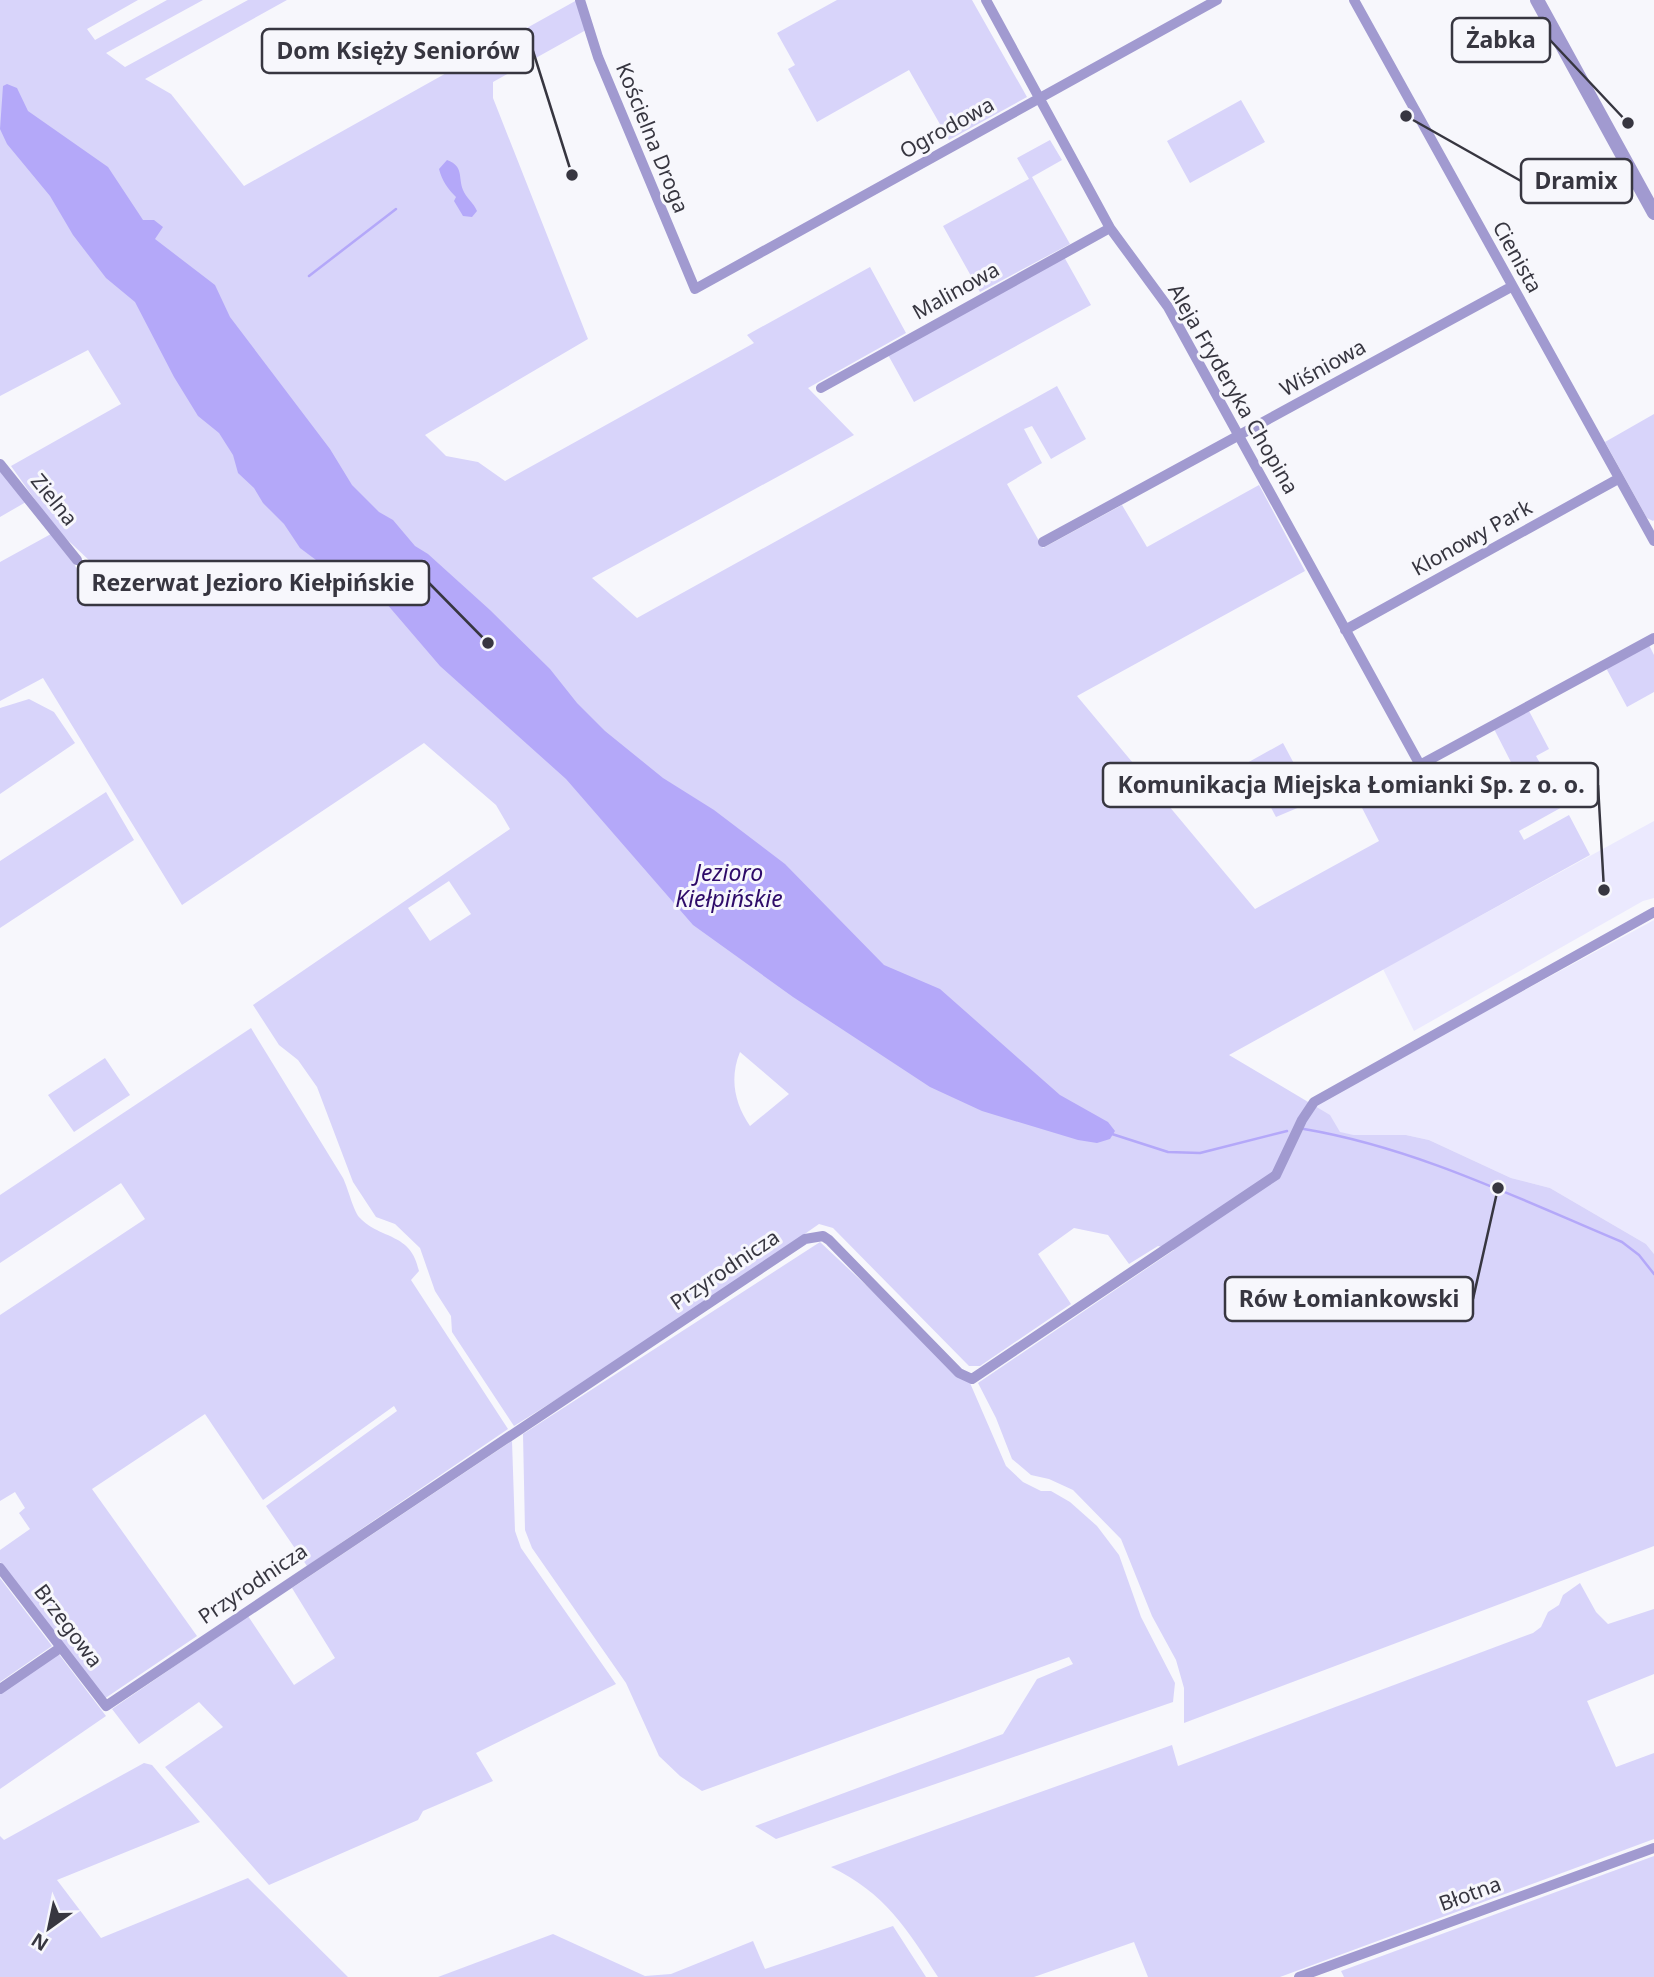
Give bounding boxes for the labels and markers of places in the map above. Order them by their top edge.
callout: Żabka [1452,18,1550,62]
callout: Dom Księży Seniorów [262,29,533,73]
callout: Dramix [1521,159,1632,203]
callout: Rezerwat Jezioro Kiełpińskie [78,561,429,605]
callout: Komunikacja Miejska Łomianki Sp. z o. o. [1103,763,1598,807]
callout: Rów Łomiankowski [1225,1277,1473,1321]

